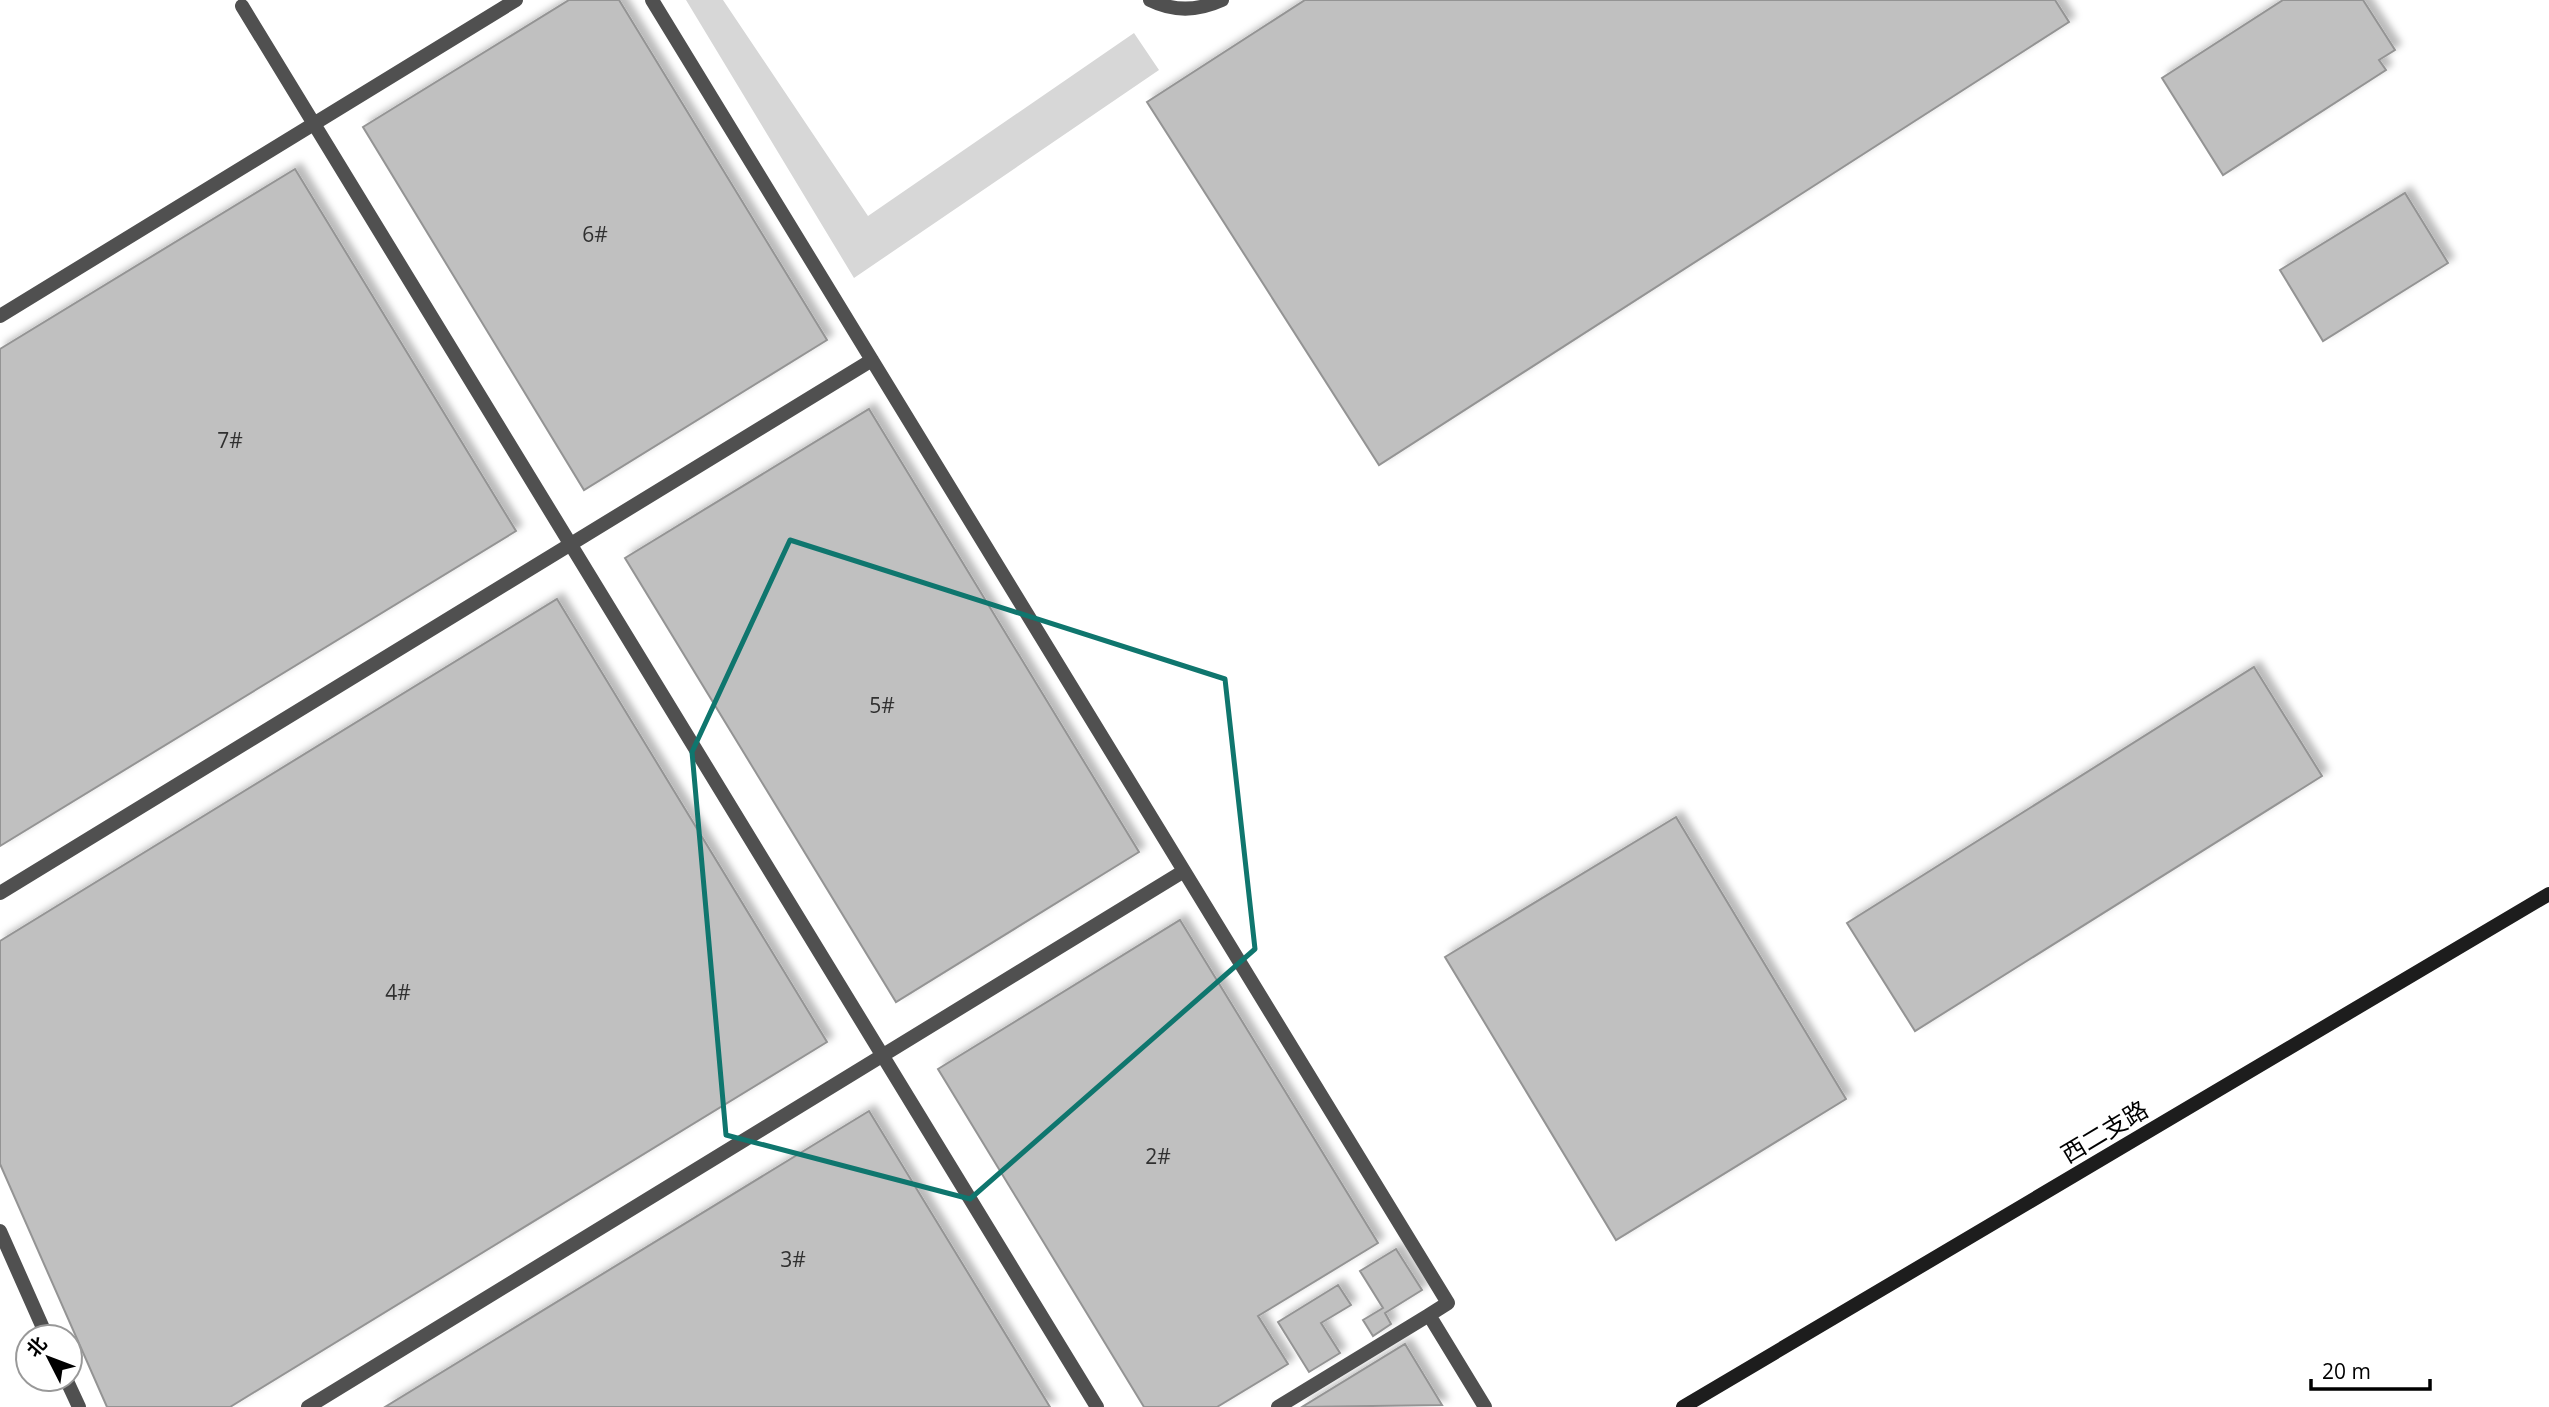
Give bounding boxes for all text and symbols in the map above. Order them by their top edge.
house number: 6# [582,220,608,248]
house number: 7# [217,426,243,454]
house number: 5# [869,691,895,719]
house number: 4# [385,978,411,1006]
street label: 西二支路 [2054,1092,2154,1170]
house number: 2# [1145,1142,1171,1170]
house number: 3# [780,1245,806,1273]
north arrow [14,1323,84,1393]
text: 北 [20,1331,52,1362]
scale bar [2311,1348,2430,1392]
text: 20 m [2322,1357,2371,1385]

